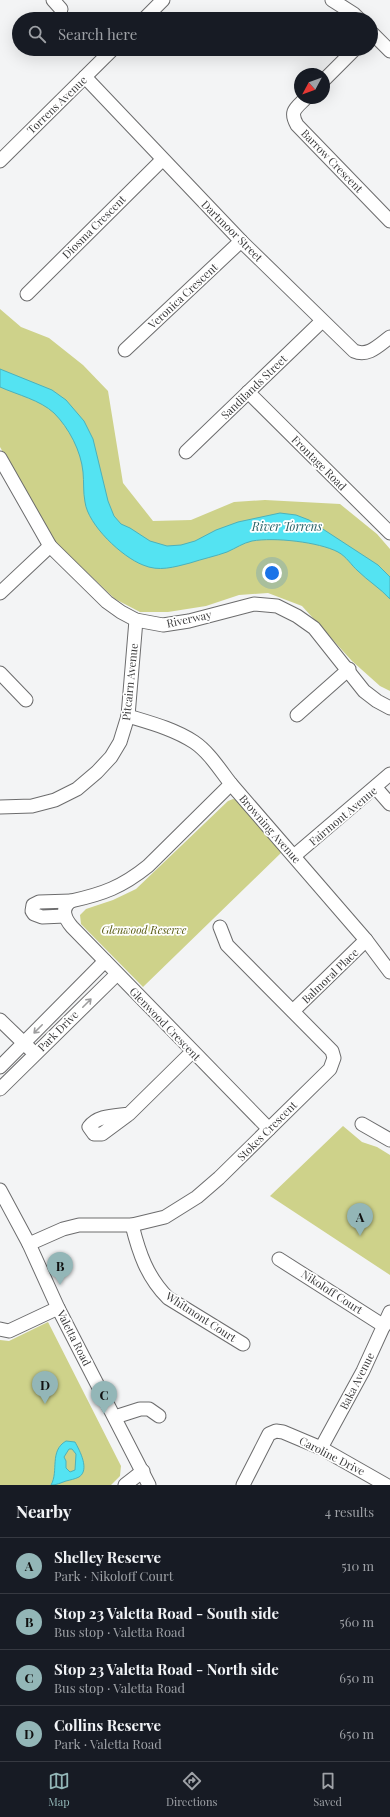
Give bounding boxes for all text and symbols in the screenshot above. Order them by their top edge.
search box [12,12,378,56]
icon: search [26,23,48,45]
text: Search here [58,24,137,44]
north arrow [294,68,330,104]
street label: Torrens Avenue [24,72,90,137]
street label: Barrow Crescent [298,126,367,196]
street label: Diosma Crescent [59,192,129,262]
street label: Dartmoor Street [198,197,266,265]
street label: Veronica Crescent [144,259,221,332]
street label: Sandilands Street [217,351,290,422]
street label: Frontage Road [289,432,351,494]
water label: River Torrens [251,518,323,534]
your location [262,563,282,583]
street label: Riverway [165,606,213,631]
street label: Pitcairn Avenue [118,642,141,721]
street label: Fairmont Avenue [306,782,380,849]
street label: Browning Avenue [236,791,305,867]
park label: Glenwood Reserve [101,922,187,937]
street label: Balmoral Place [298,944,362,1007]
street label: Glenwood Crescent [126,984,204,1064]
one-way arrow [82,998,92,1007]
street label: Park Drive [34,1007,82,1054]
one-way arrow [33,1024,43,1034]
street label: Stokes Crescent [233,1097,300,1164]
pin: A [347,1203,373,1236]
pin: B [47,1252,73,1285]
street label: Nikoloff Court [299,1266,366,1317]
street label: Whitmont Court [162,1288,239,1345]
street label: Valetta Road [54,1306,95,1369]
street label: Baka Avenue [336,1349,378,1412]
pin: D [32,1371,58,1404]
pin: C [91,1381,117,1414]
street label: Caroline Drive [297,1433,368,1479]
text: Nearby [16,1500,71,1522]
text: 4 results [325,1503,374,1520]
text: Shelley Reserve [54,1547,161,1567]
text: A [25,1557,33,1574]
text: 510 m [341,1557,374,1574]
text: Park · Nikoloff Court [54,1567,173,1584]
text: Stop 23 Valetta Road - South side [54,1603,279,1623]
text: B [25,1613,33,1630]
text: 560 m [339,1613,374,1630]
text: Bus stop · Valetta Road [54,1623,185,1640]
text: Stop 23 Valetta Road - North side [54,1659,279,1679]
text: C [24,1669,34,1686]
text: 650 m [339,1669,374,1686]
text: Bus stop · Valetta Road [54,1679,185,1696]
text: Collins Reserve [54,1715,161,1735]
text: D [24,1725,34,1742]
text: 650 m [339,1725,374,1742]
text: Park · Valetta Road [54,1735,162,1752]
tab: Map [48,1770,70,1809]
tab: Directions [166,1770,217,1809]
tab: Saved [313,1770,342,1809]

